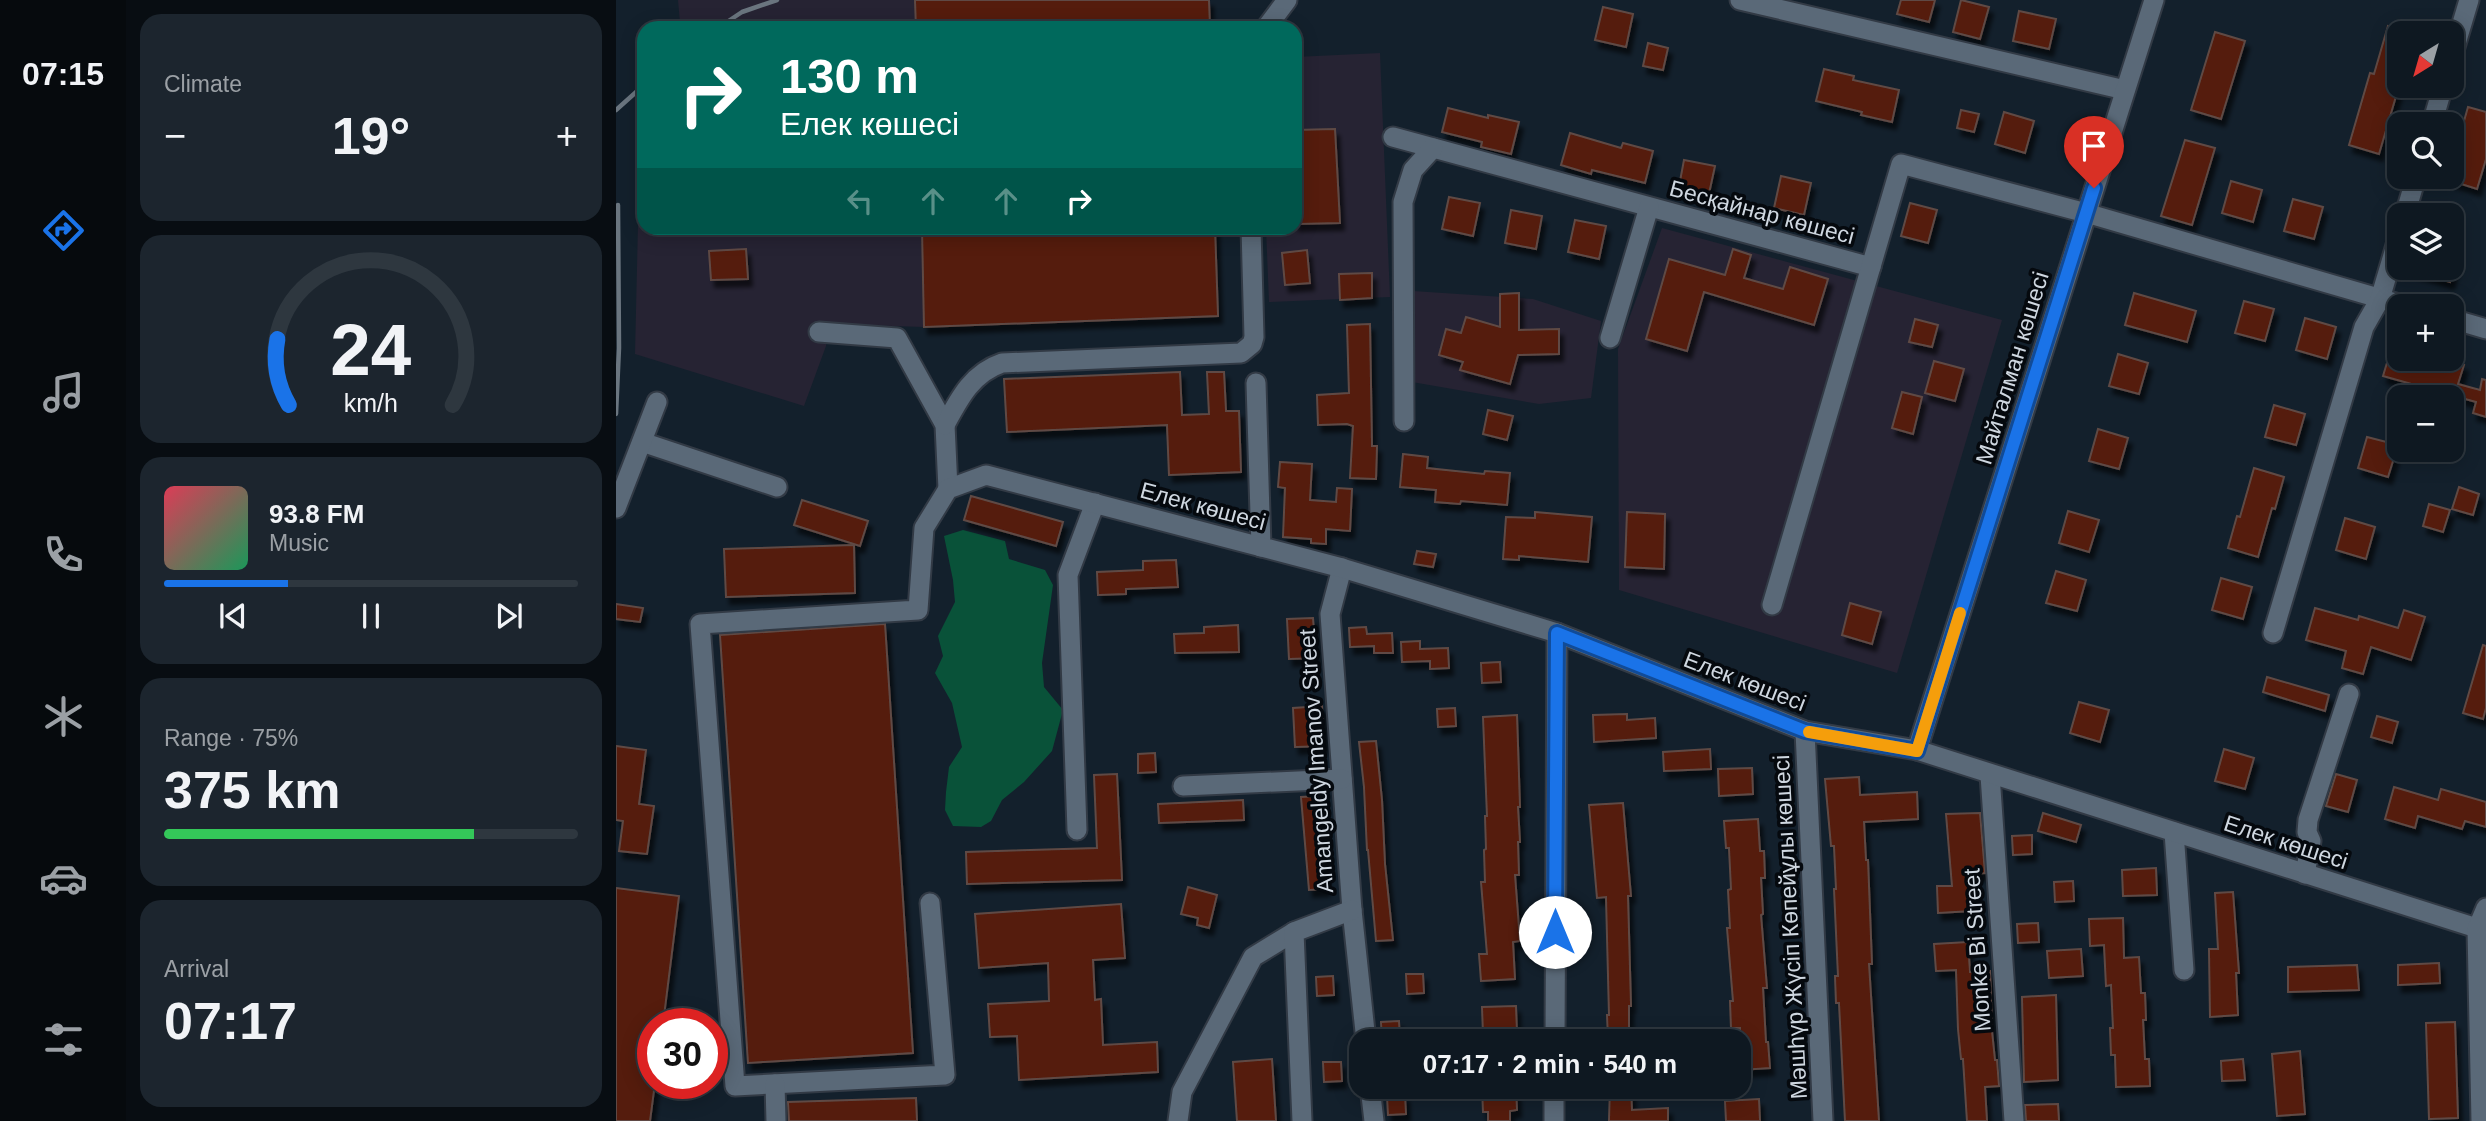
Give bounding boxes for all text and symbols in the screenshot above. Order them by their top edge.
north arrow [2387,21,2464,98]
map controls [2387,21,2464,462]
icon: right [665,49,756,140]
text: 130 m [780,49,919,103]
text: 07:15 [22,56,104,92]
text: Climate [164,71,242,97]
text: Елек көшесі [780,106,959,142]
text: 19° [332,107,410,165]
button: search [2387,112,2464,189]
text: − [164,115,186,157]
text: + [556,115,578,157]
pin [2064,116,2124,188]
icon: arrive [2075,127,2113,165]
street label: Бесқайнар көшесі [1667,175,1857,249]
icon: left [841,182,879,220]
icon: ahead [914,182,952,220]
icon: ahead [987,182,1025,220]
icon: right [1060,182,1098,220]
button: layers [2387,203,2464,280]
icon: directions [39,206,88,255]
street label: Майталман көшесі [1970,269,2054,467]
button: + [2387,294,2464,371]
text: 24 [331,310,412,391]
icon: music [39,368,88,417]
button: − [2387,385,2464,462]
text: km/h [344,389,398,417]
street label: Елек көшесі [1137,477,1269,535]
text: 93.8 FM [269,499,364,529]
icon: phone [39,530,88,579]
text: Music [269,530,329,556]
icon: previous [214,597,252,635]
icon: pause [352,597,390,635]
icon: next [490,597,528,635]
street label: Amangeldy Imanov Street [1294,627,1338,894]
street label: Елек көшесі [1680,646,1810,716]
icon: climate [39,692,88,741]
text: Range · 75% [164,725,298,751]
street label: Мәшһүр Жүсіп Көпейұлы көшесі [1768,754,1812,1100]
text: 375 km [164,761,340,819]
street label: Елек көшесі [2221,810,2351,874]
icon: car [39,854,88,903]
street label: Monke Bi Street [1958,867,1996,1033]
position arrow [1518,895,1592,969]
text: Arrival [164,956,229,982]
text: 07:17 [164,992,297,1050]
speed limit sign: 30 [637,1008,728,1099]
icon: filters [39,1015,88,1064]
text: 07:17 · 2 min · 540 m [1423,1049,1677,1079]

